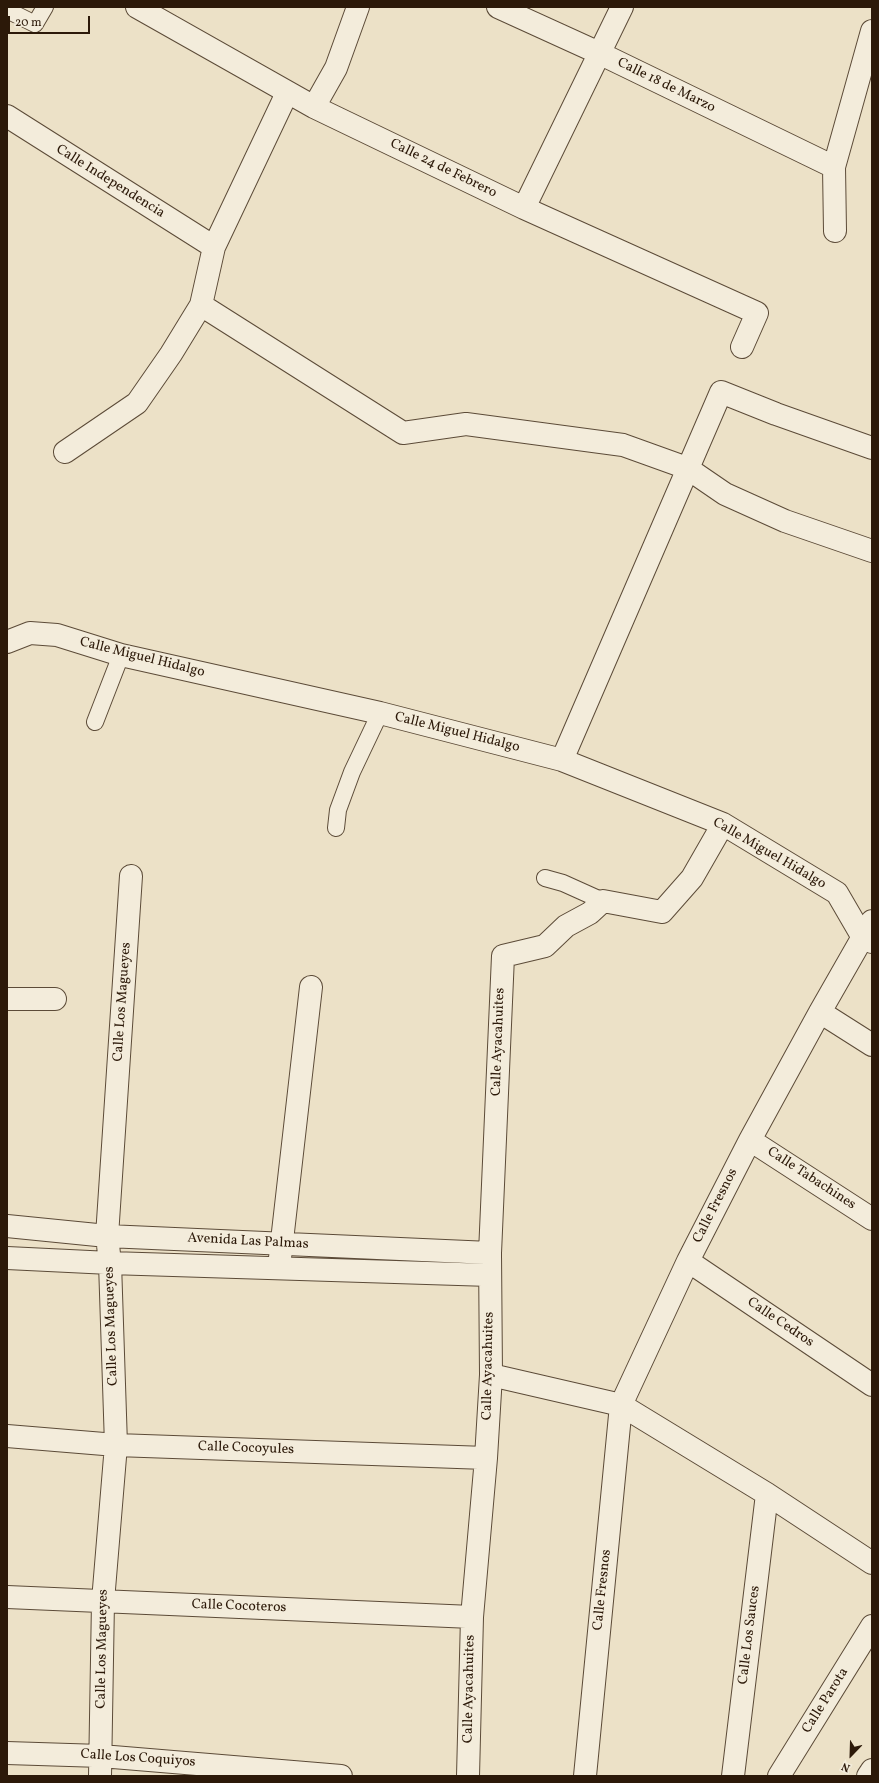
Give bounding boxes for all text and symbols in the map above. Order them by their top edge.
scale bar [10,8,92,34]
text: 20 m [15,15,42,31]
street label: Calle 18 de Marzo [614,55,718,117]
street label: Calle 24 de Febrero [387,136,499,202]
street label: Calle Independencia [52,142,168,222]
street label: Calle Miguel Hidalgo [78,634,206,682]
street label: Calle Miguel Hidalgo [393,709,521,757]
street label: Calle Miguel Hidalgo [709,815,829,893]
street label: Calle Los Magueyes [110,942,136,1062]
street label: Calle Ayacahuites [489,987,509,1097]
street label: Calle Tabachines [764,1144,858,1214]
street label: Calle Fresnos [690,1166,742,1246]
street label: Avenida Las Palmas [187,1230,309,1254]
street label: Calle Los Magueyes [102,1266,122,1386]
street label: Calle Cedros [743,1295,817,1351]
street label: Calle Ayacahuites [480,1312,498,1420]
street label: Calle Cocoyules [198,1439,294,1459]
street label: Calle Fresnos [590,1549,616,1631]
street label: Calle Los Sauces [736,1585,764,1685]
street label: Calle Los Magueyes [94,1589,112,1709]
street label: Calle Cocoteros [191,1597,287,1617]
street label: Calle Ayacahuites [461,1635,479,1743]
street label: Calle Parota [799,1665,853,1737]
north arrow [831,1735,871,1775]
street label: Calle Los Coquiyos [80,1747,196,1771]
text: N [840,1758,853,1775]

